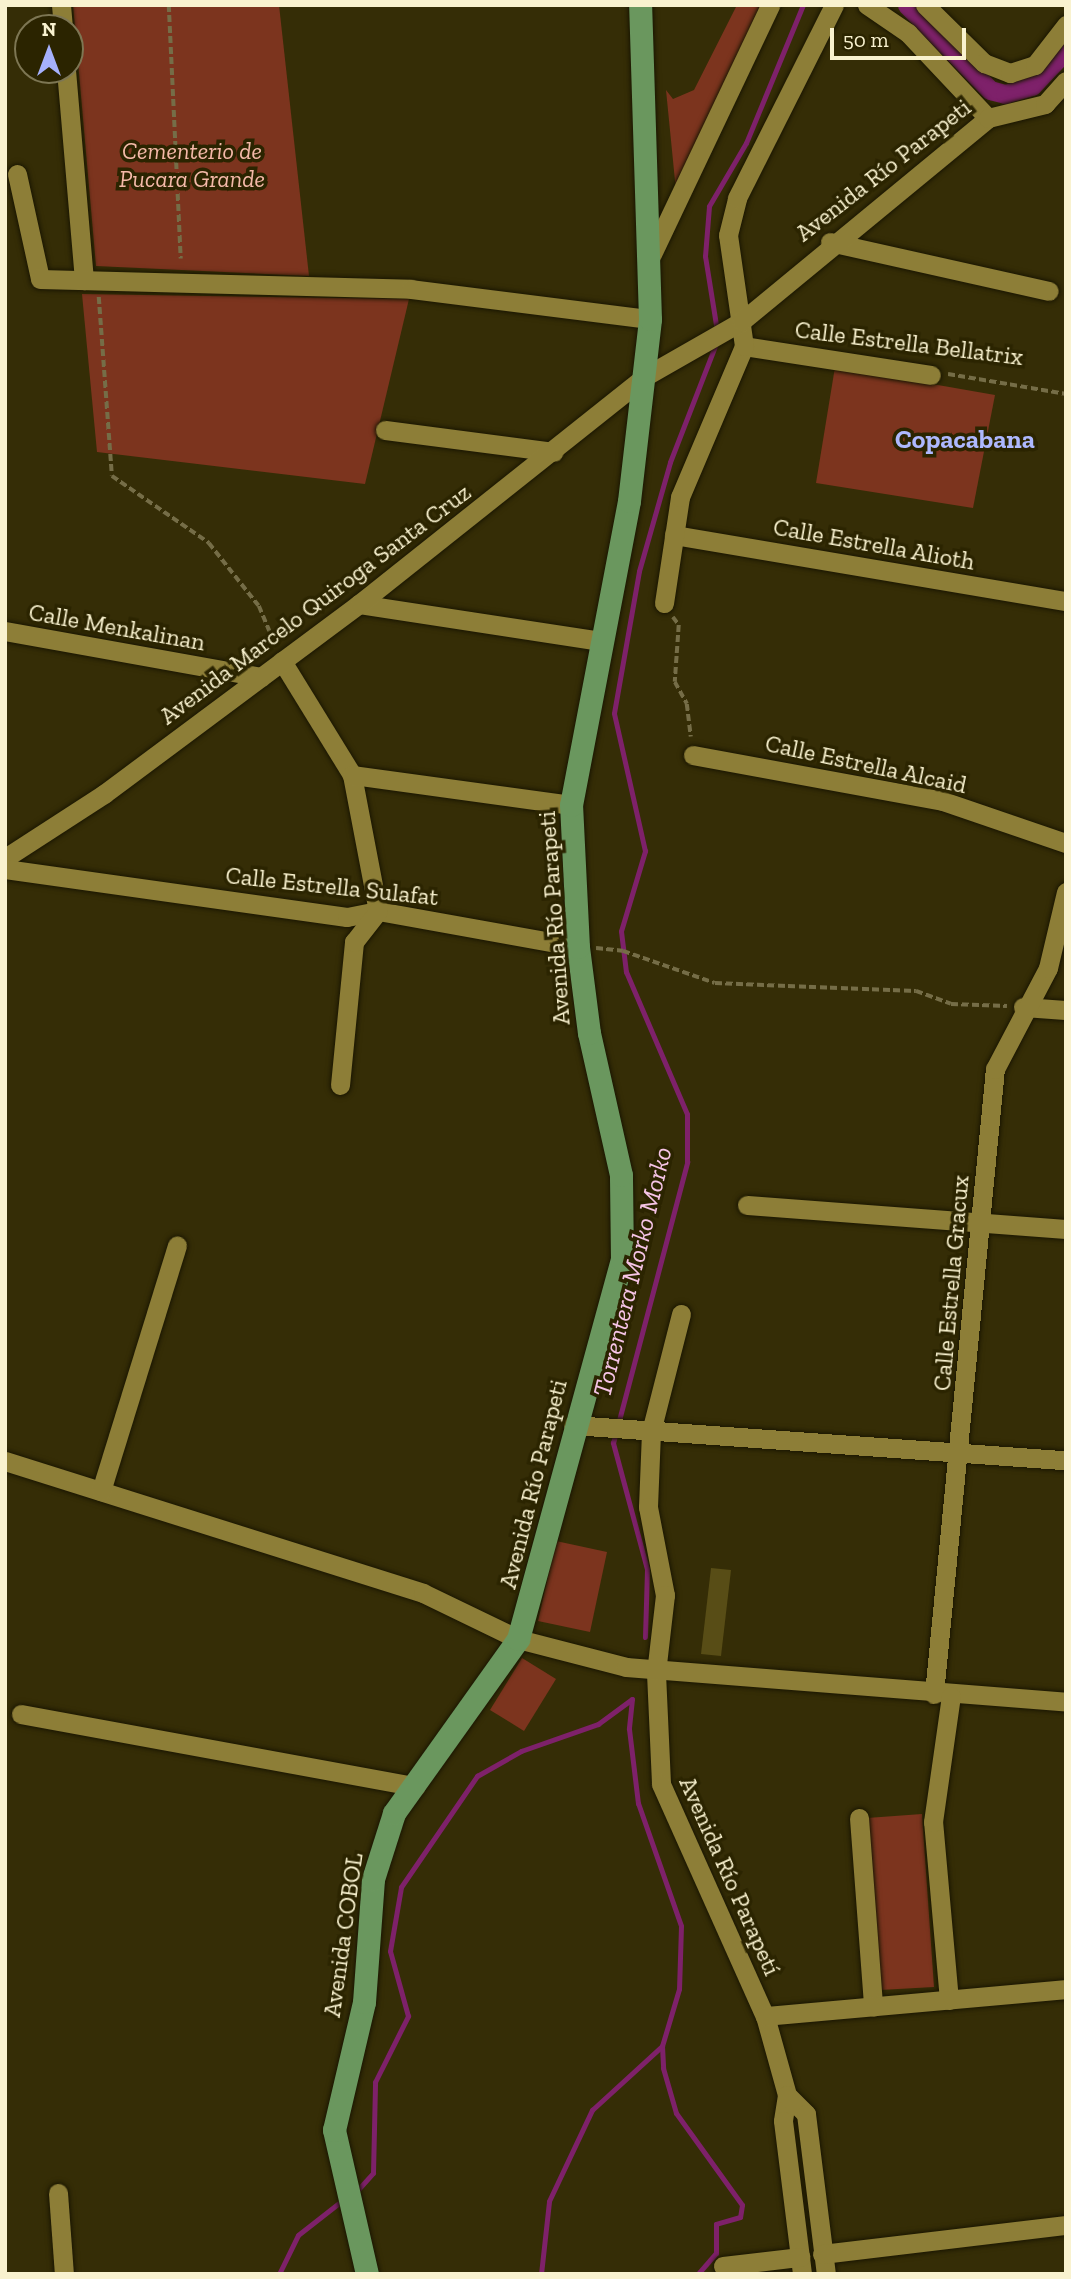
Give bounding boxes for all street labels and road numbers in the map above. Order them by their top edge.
street label: Avenida Río Parapeti [790,93,976,247]
street label: Calle Estrella Bellatrix [793,315,1025,371]
street label: Avenida Marcelo Quiroga Santa Cruz [154,478,476,730]
street label: Calle Estrella Alioth [771,512,977,576]
street label: Calle Menkalinan [27,597,207,657]
street label: Calle Estrella Alcaid [762,729,970,799]
street label: Avenida Río Parapeti [532,810,576,1026]
street label: Calle Estrella Sulafat [224,861,440,911]
street label: Calle Estrella Gracux [927,1174,975,1392]
street label: Avenida Río Parapeti [493,1376,573,1592]
street label: Avenida Río Parapetí [673,1772,787,1980]
street label: Avenida COBOL [317,1851,369,2019]

